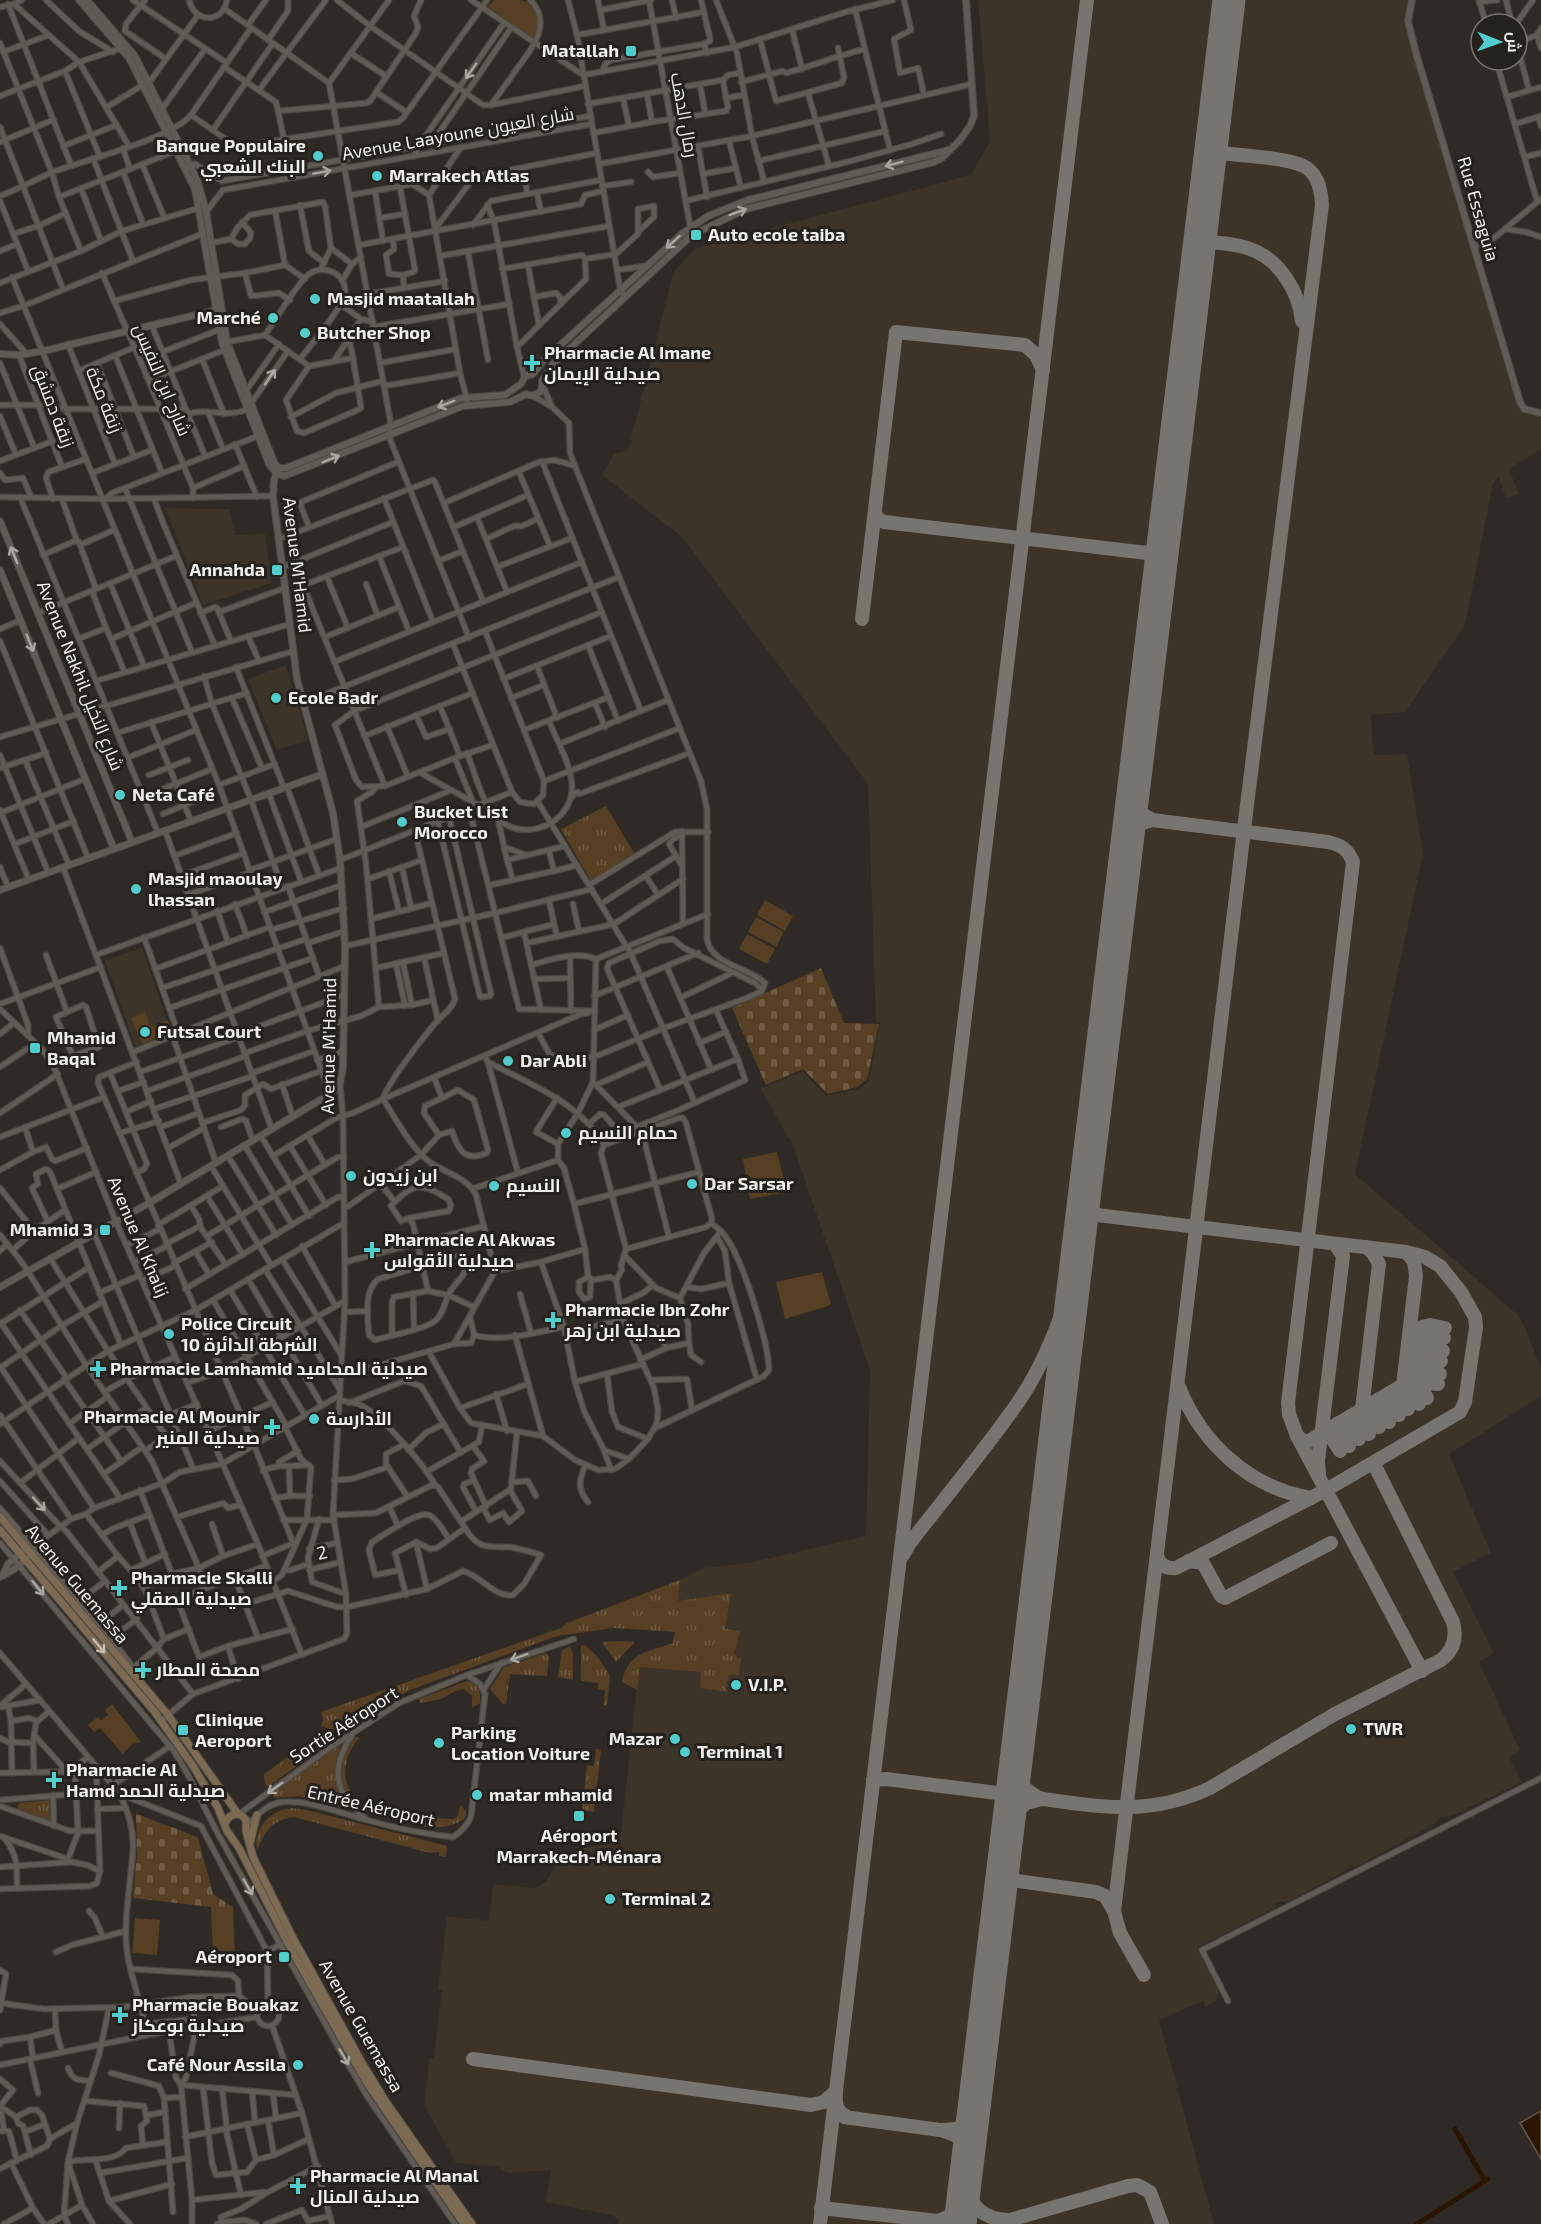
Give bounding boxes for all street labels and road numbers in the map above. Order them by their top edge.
street label: رمال الدهب [666,71,703,159]
street label: Avenue Laayoune شارع العيون [340,102,576,166]
street label: Rue Essaguia [1454,154,1504,264]
street label: شارح ابن النفيس [128,320,196,440]
street label: زنقة دمشق [26,361,80,451]
street label: زنقة مكة [81,363,128,436]
street label: Avenue M'Hamid [279,496,317,634]
street label: Avenue Nakhil شارع النخيل [31,578,129,774]
street label: Avenue M'Hamid [316,978,340,1114]
street label: Avenue Al Khalij [104,1173,174,1300]
street label: Avenue Guemassa [21,1519,134,1648]
street label: 2 [314,1540,329,1564]
street label: Sortie Aéroport [285,1681,402,1767]
street label: Entrée Aéroport [305,1780,437,1830]
street label: Avenue Guemassa [315,1955,409,2096]

